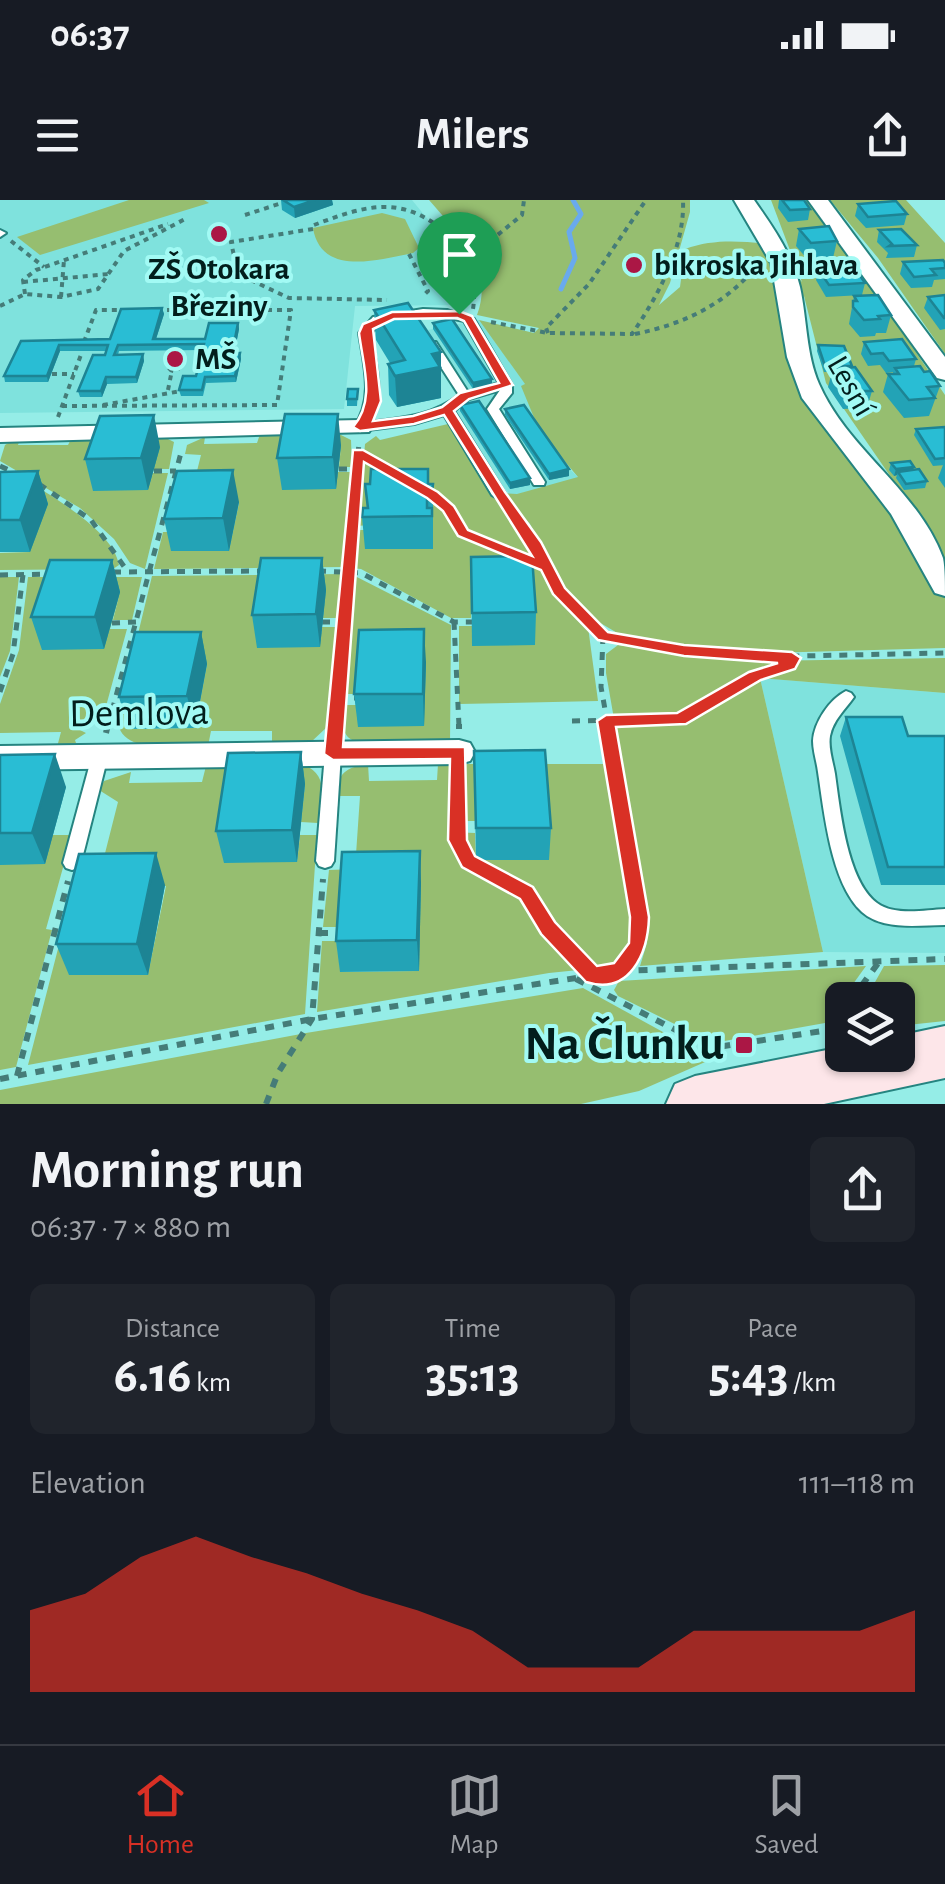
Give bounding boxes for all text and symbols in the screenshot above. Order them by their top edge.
text: 06:37 [50,16,130,54]
icon: menu [30,108,85,163]
icon: share [860,108,915,163]
text: Milers [416,112,529,157]
pin [417,212,502,315]
marker: ZŠ Otokara Březiny [208,223,230,245]
icon: arrive [432,227,487,282]
place label: bikroska Jihlava [654,249,859,281]
place label: ZŠ Otokara Březiny [148,251,290,322]
marker: bikroska Jihlava [623,254,645,276]
place label: MŠ [195,341,236,375]
marker: MŠ [164,348,186,370]
street label: Lesní [821,350,881,422]
street label: Demlova [69,692,209,734]
map controls [825,982,915,1072]
button: layers [825,982,915,1072]
place label: Na Člunku [524,1016,724,1069]
marker: Na Člunku [733,1034,755,1056]
button: share [810,1137,915,1242]
text: Morning run [30,1143,304,1198]
text: 06:37 · 7 × 880 m [30,1211,231,1243]
text: Distance [125,1315,220,1343]
text: Time [445,1315,500,1343]
text: Pace [747,1315,798,1343]
text: 6.16 [114,1351,191,1401]
text: 35:13 [425,1351,520,1401]
text: 5:43 [709,1351,788,1401]
text: km [191,1369,231,1397]
text: /km [788,1369,836,1397]
text: Elevation [30,1467,146,1499]
text: 111–118 m [799,1467,915,1499]
tab: Home [126,1768,194,1862]
tab: Map [447,1768,502,1862]
tab: Saved [754,1768,819,1862]

